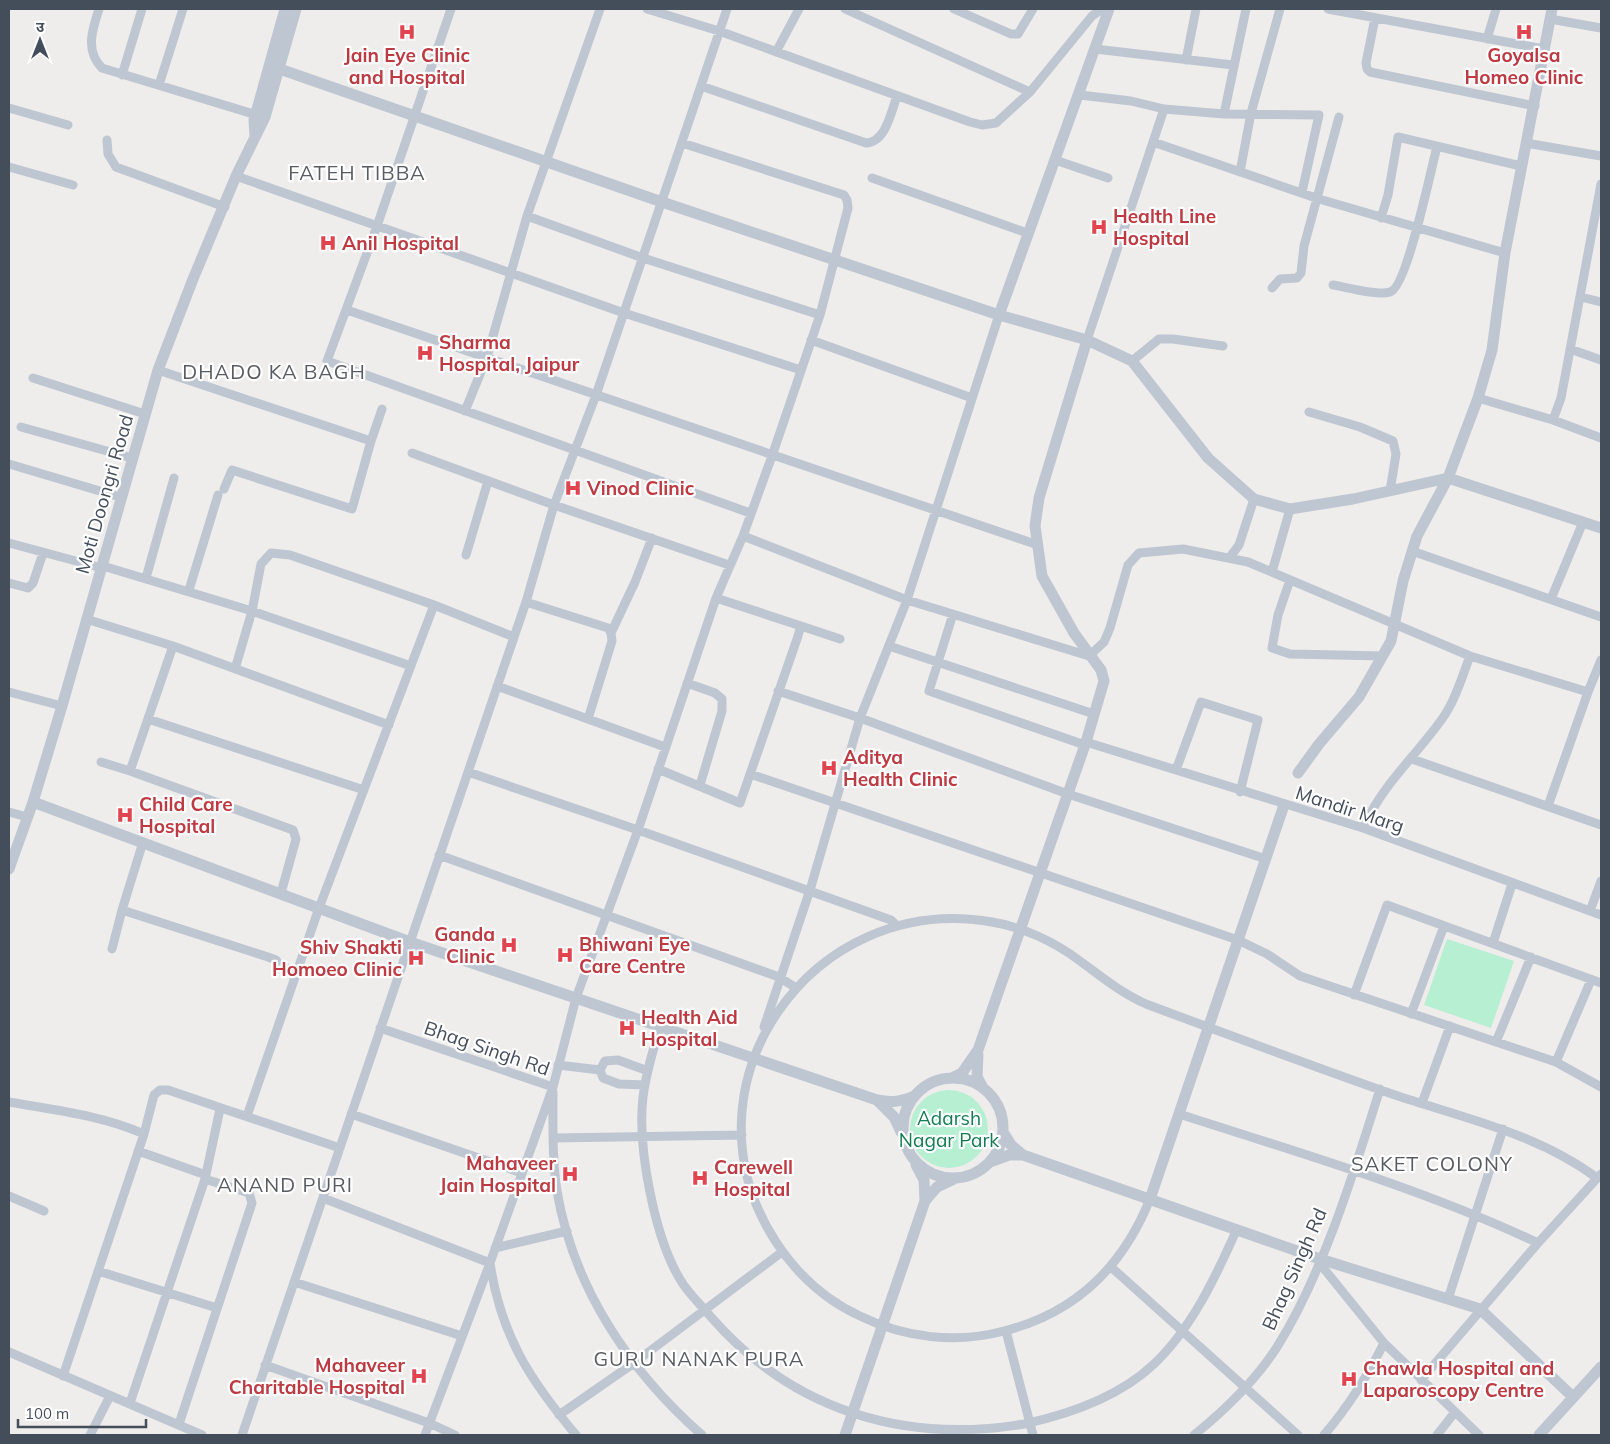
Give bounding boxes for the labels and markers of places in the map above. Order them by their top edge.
hospital icon: Jain Eye Clinic and Hospital [397,22,417,42]
hospital icon: Goyalsa Homeo Clinic [1514,22,1534,42]
place label: Jain Eye Clinic and Hospital [344,43,470,89]
place label: Goyalsa Homeo Clinic [1465,43,1584,89]
place label: Health Line Hospital [1113,204,1216,250]
hospital icon: Health Line Hospital [1089,217,1109,237]
place label: Anil Hospital [342,231,459,255]
hospital icon: Anil Hospital [318,233,338,253]
place label: Sharma Hospital, Jaipur [439,330,580,376]
hospital icon: Sharma Hospital, Jaipur [415,343,435,363]
place label: Vinod Clinic [586,476,695,500]
hospital icon: Vinod Clinic [563,478,583,498]
place label: Aditya Health Clinic [843,745,958,791]
hospital icon: Aditya Health Clinic [819,758,839,778]
place label: Child Care Hospital [139,792,233,838]
hospital icon: Child Care Hospital [115,805,135,825]
place label: Ganda Clinic [434,922,495,968]
place label: Bhiwani Eye Care Centre [579,932,690,978]
place label: Shiv Shakti Homoeo Clinic [272,935,402,981]
hospital icon: Ganda Clinic [499,935,519,955]
hospital icon: Bhiwani Eye Care Centre [555,945,575,965]
hospital icon: Shiv Shakti Homoeo Clinic [406,948,426,968]
place label: Health Aid Hospital [641,1005,738,1051]
hospital icon: Health Aid Hospital [617,1018,637,1038]
place label: Mahaveer Jain Hospital [440,1151,557,1197]
place label: Carewell Hospital [714,1155,793,1201]
hospital icon: Mahaveer Jain Hospital [560,1164,580,1184]
hospital icon: Carewell Hospital [690,1168,710,1188]
place label: Mahaveer Charitable Hospital [229,1353,406,1399]
place label: Chawla Hospital and Laparoscopy Centre [1363,1356,1554,1402]
hospital icon: Mahaveer Charitable Hospital [409,1366,429,1386]
hospital icon: Chawla Hospital and Laparoscopy Centre [1339,1369,1359,1389]

